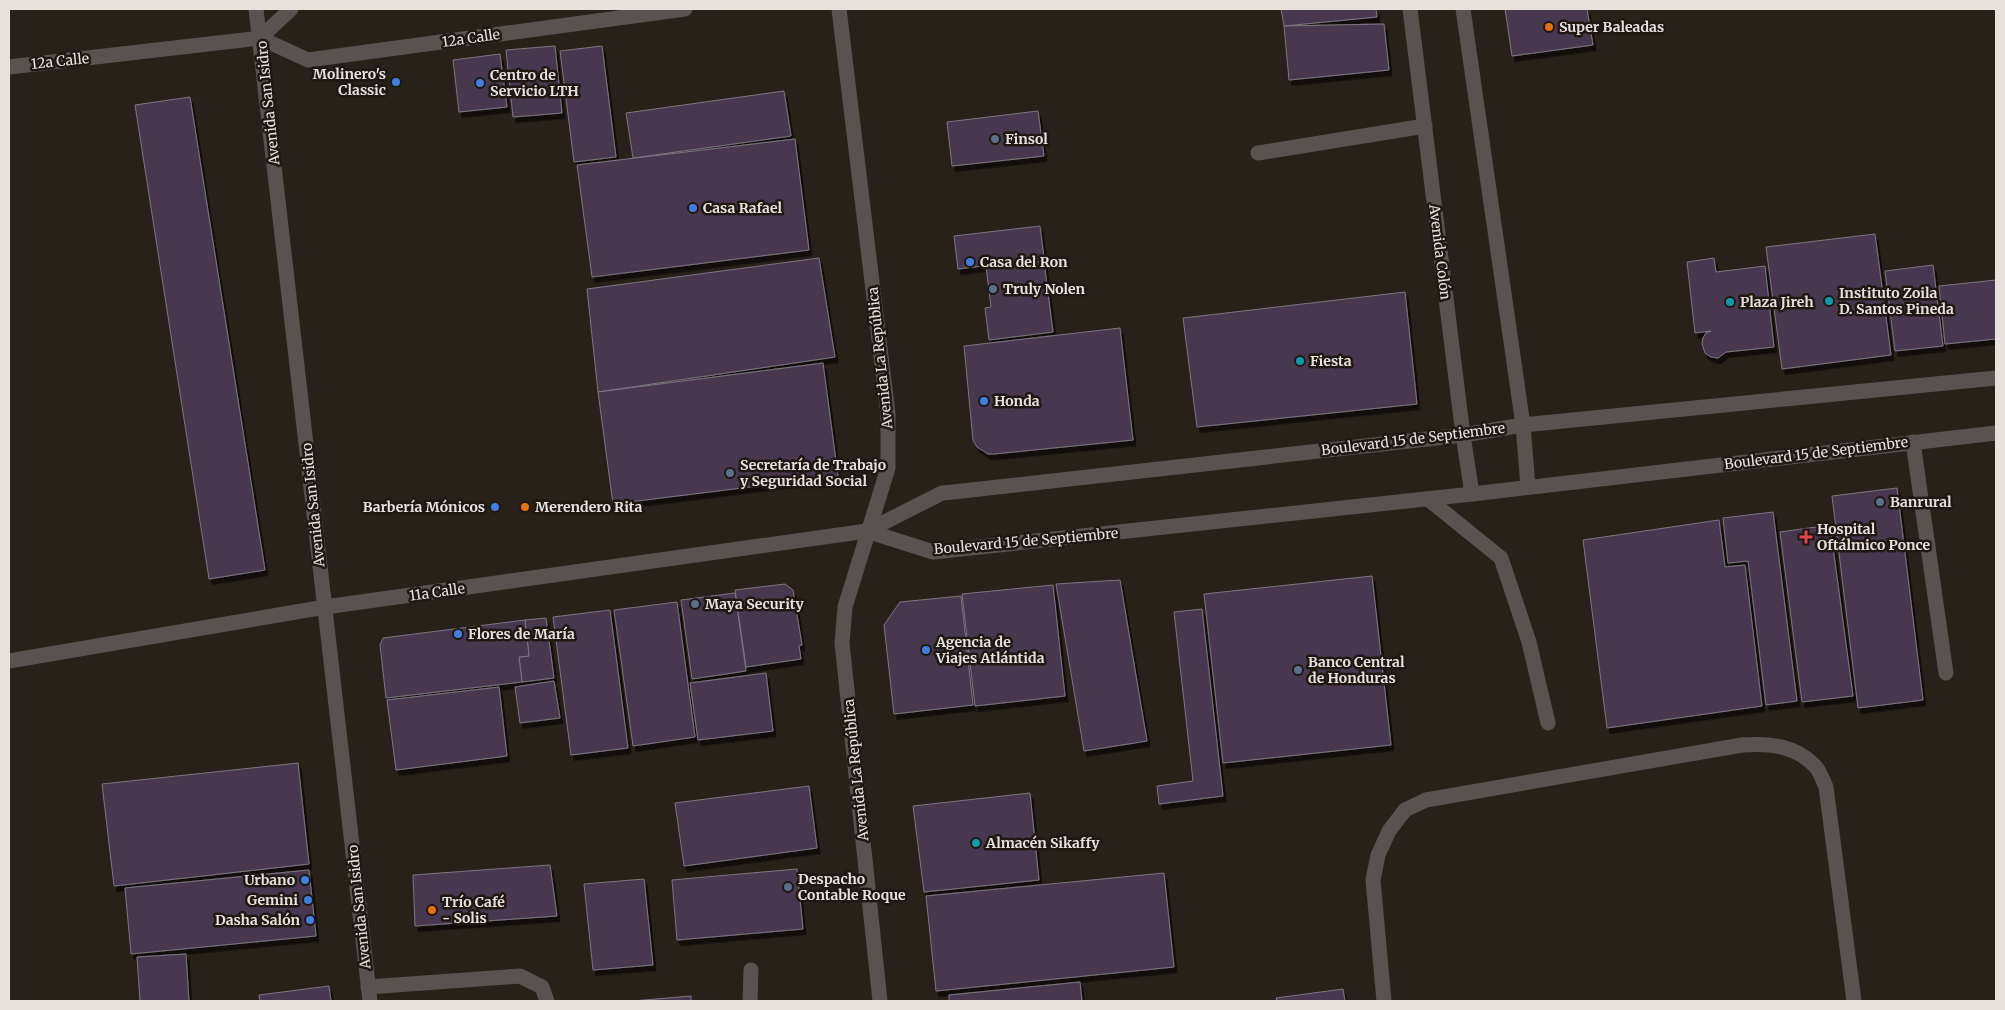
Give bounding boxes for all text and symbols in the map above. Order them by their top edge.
place label: Super Baleadas [1559,18,1664,36]
marker: Super Baleadas [1543,21,1555,33]
street label: 12a Calle [441,25,501,51]
street label: Avenida San Isidro [253,40,284,167]
street label: 12a Calle [30,49,90,73]
place label: Molinero's Classic [313,65,386,99]
place label: Centro de Servicio LTH [490,66,579,100]
marker: Molinero's Classic [390,76,402,88]
marker: Centro de Servicio LTH [474,77,486,89]
place label: Finsol [1005,130,1048,148]
marker: Finsol [989,133,1001,145]
place label: Casa Rafael [703,199,782,217]
marker: Casa Rafael [687,202,699,214]
street label: Avenida Colón [1425,202,1455,301]
place label: Casa del Ron [980,253,1068,271]
marker: Casa del Ron [964,256,976,268]
place label: Truly Nolen [1003,280,1086,298]
marker: Truly Nolen [987,283,999,295]
place label: Instituto Zoila D. Santos Pineda [1839,284,1954,318]
street label: Avenida La República [864,286,897,431]
place label: Plaza Jireh [1740,293,1814,311]
marker: Instituto Zoila D. Santos Pineda [1823,295,1835,307]
marker: Plaza Jireh [1724,296,1736,308]
place label: Fiesta [1310,352,1352,370]
marker: Fiesta [1294,355,1306,367]
place label: Honda [994,392,1040,410]
marker: Honda [978,395,990,407]
street label: Boulevard 15 de Septiembre [1320,419,1506,459]
street label: Boulevard 15 de Septiembre [1723,433,1909,473]
street label: Avenida San Isidro [298,442,329,569]
place label: Secretaría de Trabajo y Seguridad Social [740,456,886,490]
marker: Secretaría de Trabajo y Seguridad Social [724,467,736,479]
place label: Banrural [1890,493,1952,511]
marker: Banrural [1874,496,1886,508]
place label: Barbería Mónicos [363,498,485,516]
place label: Merendero Rita [535,498,643,516]
marker: Barbería Mónicos [489,501,501,513]
marker: Merendero Rita [519,501,531,513]
place label: Hospital Oftálmico Ponce [1817,520,1931,554]
street label: Boulevard 15 de Septiembre [933,524,1119,558]
marker: Hospital Oftálmico Ponce [1799,530,1813,544]
street label: 11a Calle [408,579,466,605]
place label: Maya Security [705,595,804,613]
marker: Maya Security [689,598,701,610]
place label: Flores de María [468,625,575,643]
marker: Flores de María [452,628,464,640]
place label: Agencia de Viajes Atlántida [935,633,1045,667]
marker: Agencia de Viajes Atlántida [920,644,932,656]
place label: Banco Central de Honduras [1308,653,1405,687]
marker: Banco Central de Honduras [1292,664,1304,676]
street label: Avenida La República [840,698,873,843]
place label: Almacén Sikaffy [985,834,1100,852]
marker: Almacén Sikaffy [970,837,982,849]
street label: Avenida San Isidro [344,844,375,971]
place label: Despacho Contable Roque [798,870,906,904]
place label: Urbano [244,871,295,889]
marker: Urbano [299,874,311,886]
marker: Despacho Contable Roque [782,881,794,893]
place label: Gemini [247,891,298,909]
place label: Trío Café - Solis [442,893,505,927]
marker: Gemini [302,894,314,906]
marker: Trío Café - Solis [426,904,438,916]
place label: Dasha Salón [215,911,300,929]
marker: Dasha Salón [304,914,316,926]

